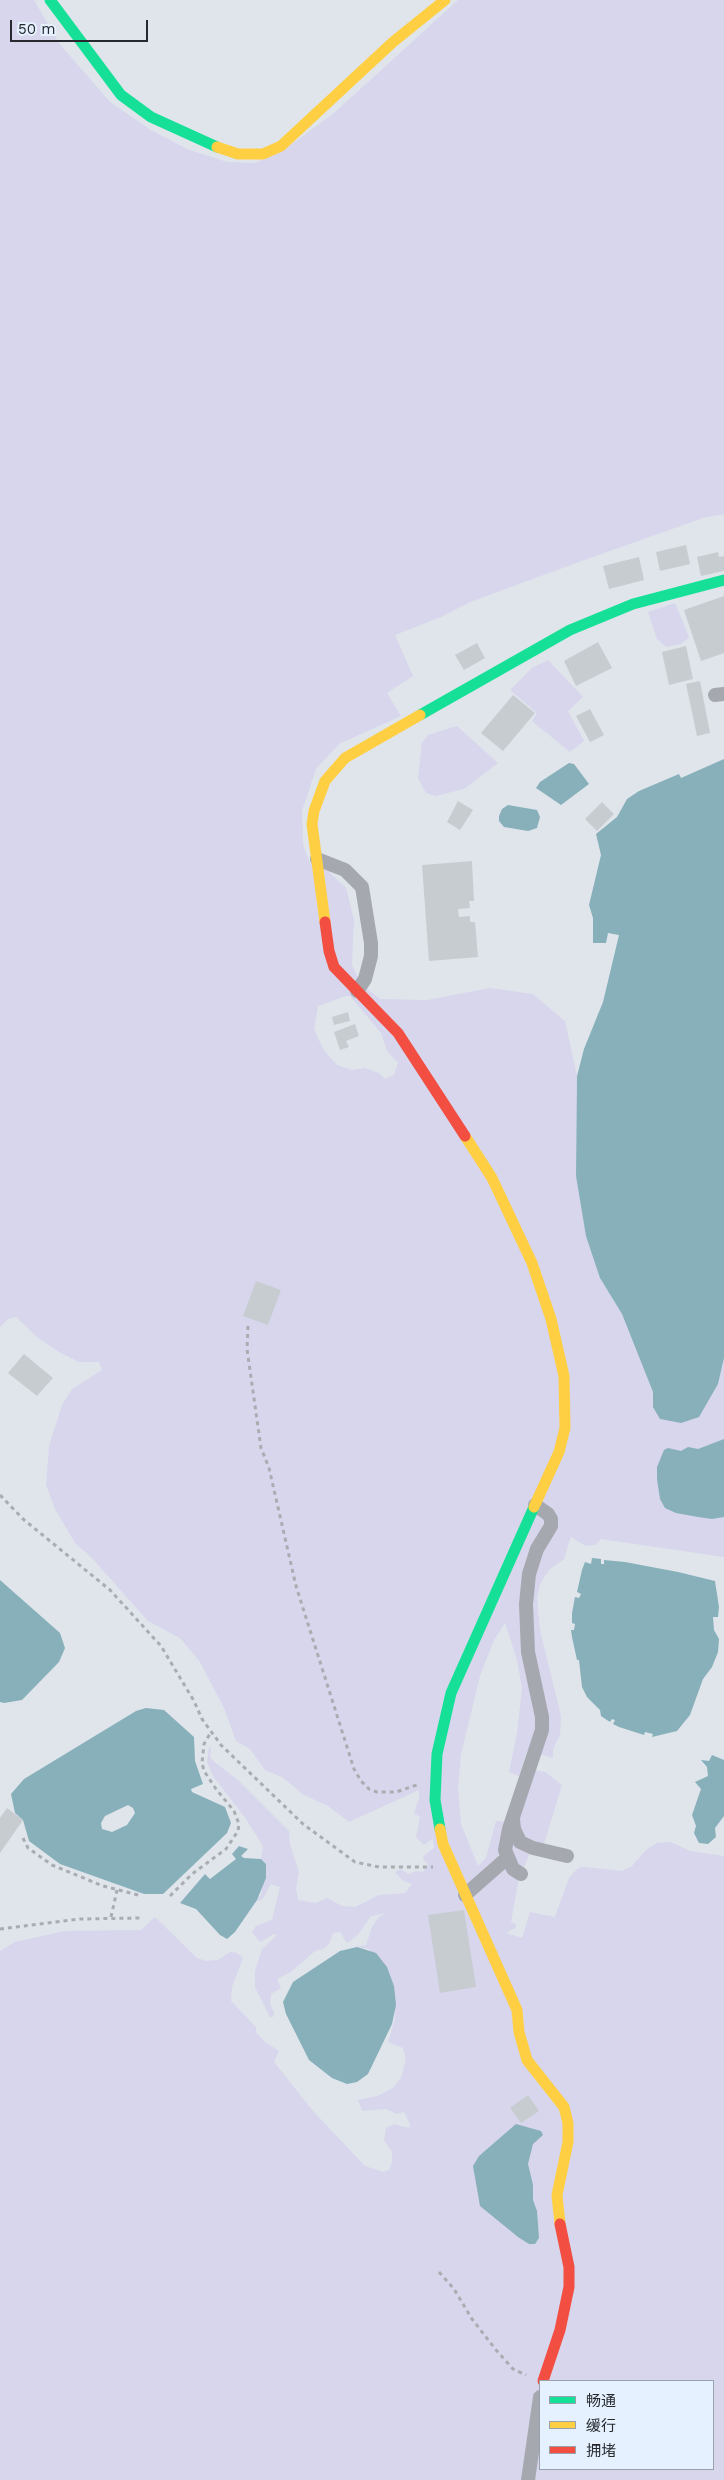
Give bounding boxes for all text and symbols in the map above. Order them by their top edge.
scale bar [12,10,150,42]
text: 50 m [18,20,55,38]
legend [539,2380,714,2470]
text: 畅通 [586,2392,616,2410]
text: 缓行 [586,2417,616,2435]
text: 拥堵 [586,2442,616,2460]

